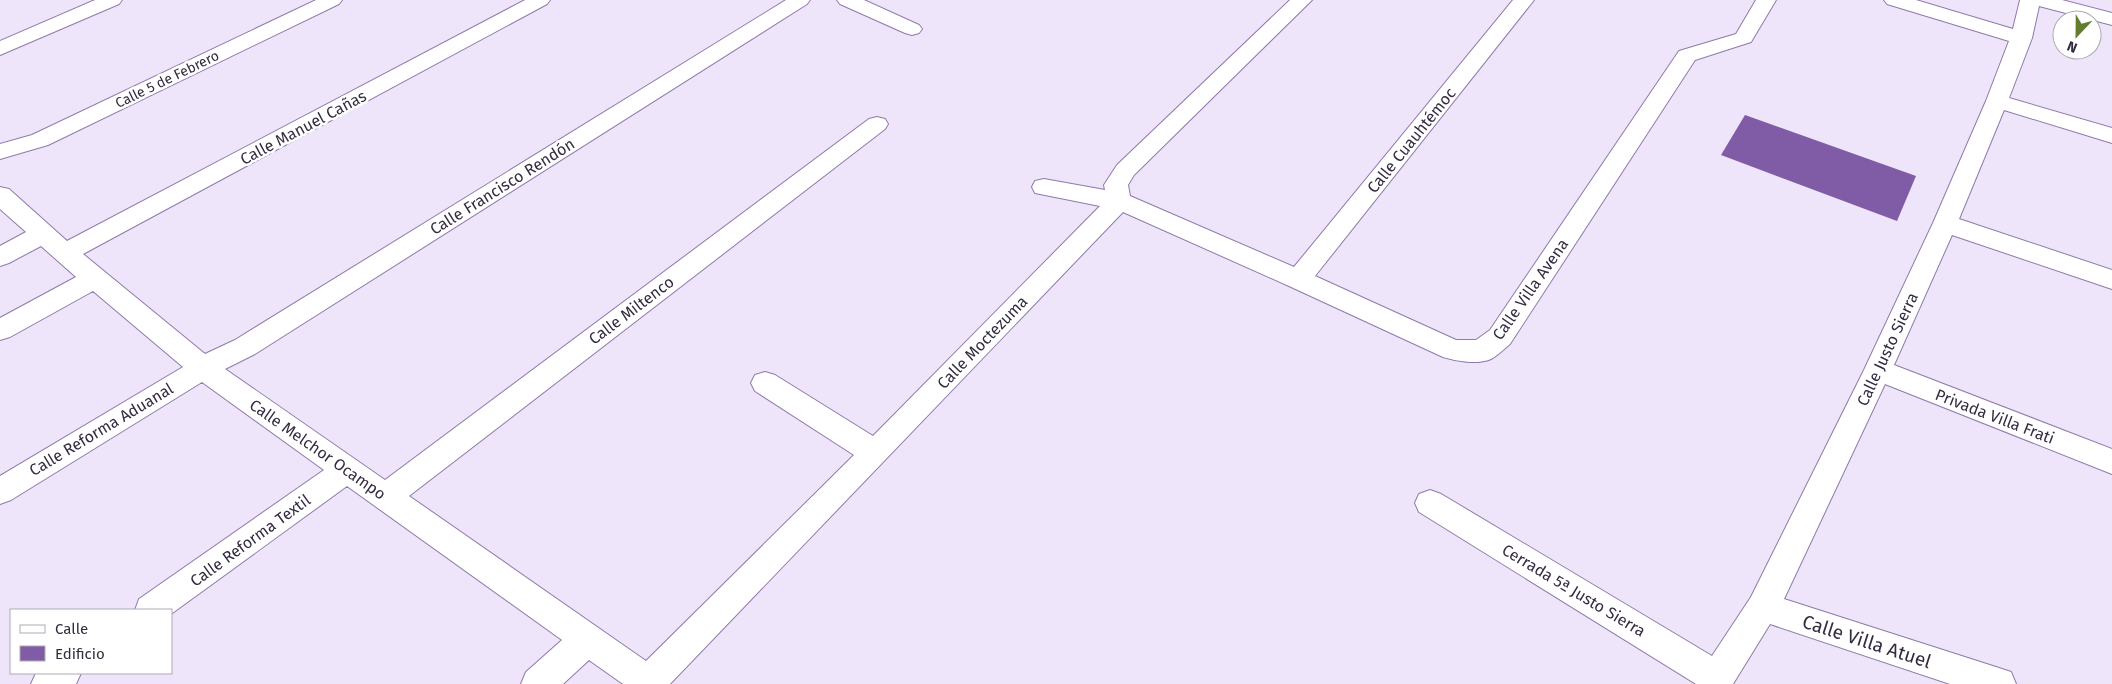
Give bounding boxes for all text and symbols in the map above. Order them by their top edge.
north arrow [2052,10,2102,60]
text: N [2065,37,2080,56]
street label: Calle 5 de Febrero [113,47,222,112]
street label: Calle Cuauhtémoc [1363,84,1460,197]
street label: Calle Manuel Cañas [237,86,369,169]
street label: Calle Francisco Rendón [426,134,578,239]
street label: Calle Villa Avena [1488,235,1572,343]
street label: Calle Miltenco [585,272,678,349]
street label: Calle Justo Sierra [1853,290,1922,409]
street label: Calle Moctezuma [933,292,1031,393]
street label: Calle Reforma Aduanal [26,379,177,480]
street label: Privada Villa Frati [1933,385,2057,448]
street label: Calle Melchor Ocampo [246,395,390,504]
street label: Calle Reforma Textil [187,490,314,590]
street label: Cerrada 5ª Justo Sierra [1499,540,1649,641]
legend [10,609,172,674]
street label: Calle Villa Atuel [1800,610,1935,673]
text: Calle [55,620,88,638]
text: Edificio [55,645,105,663]

